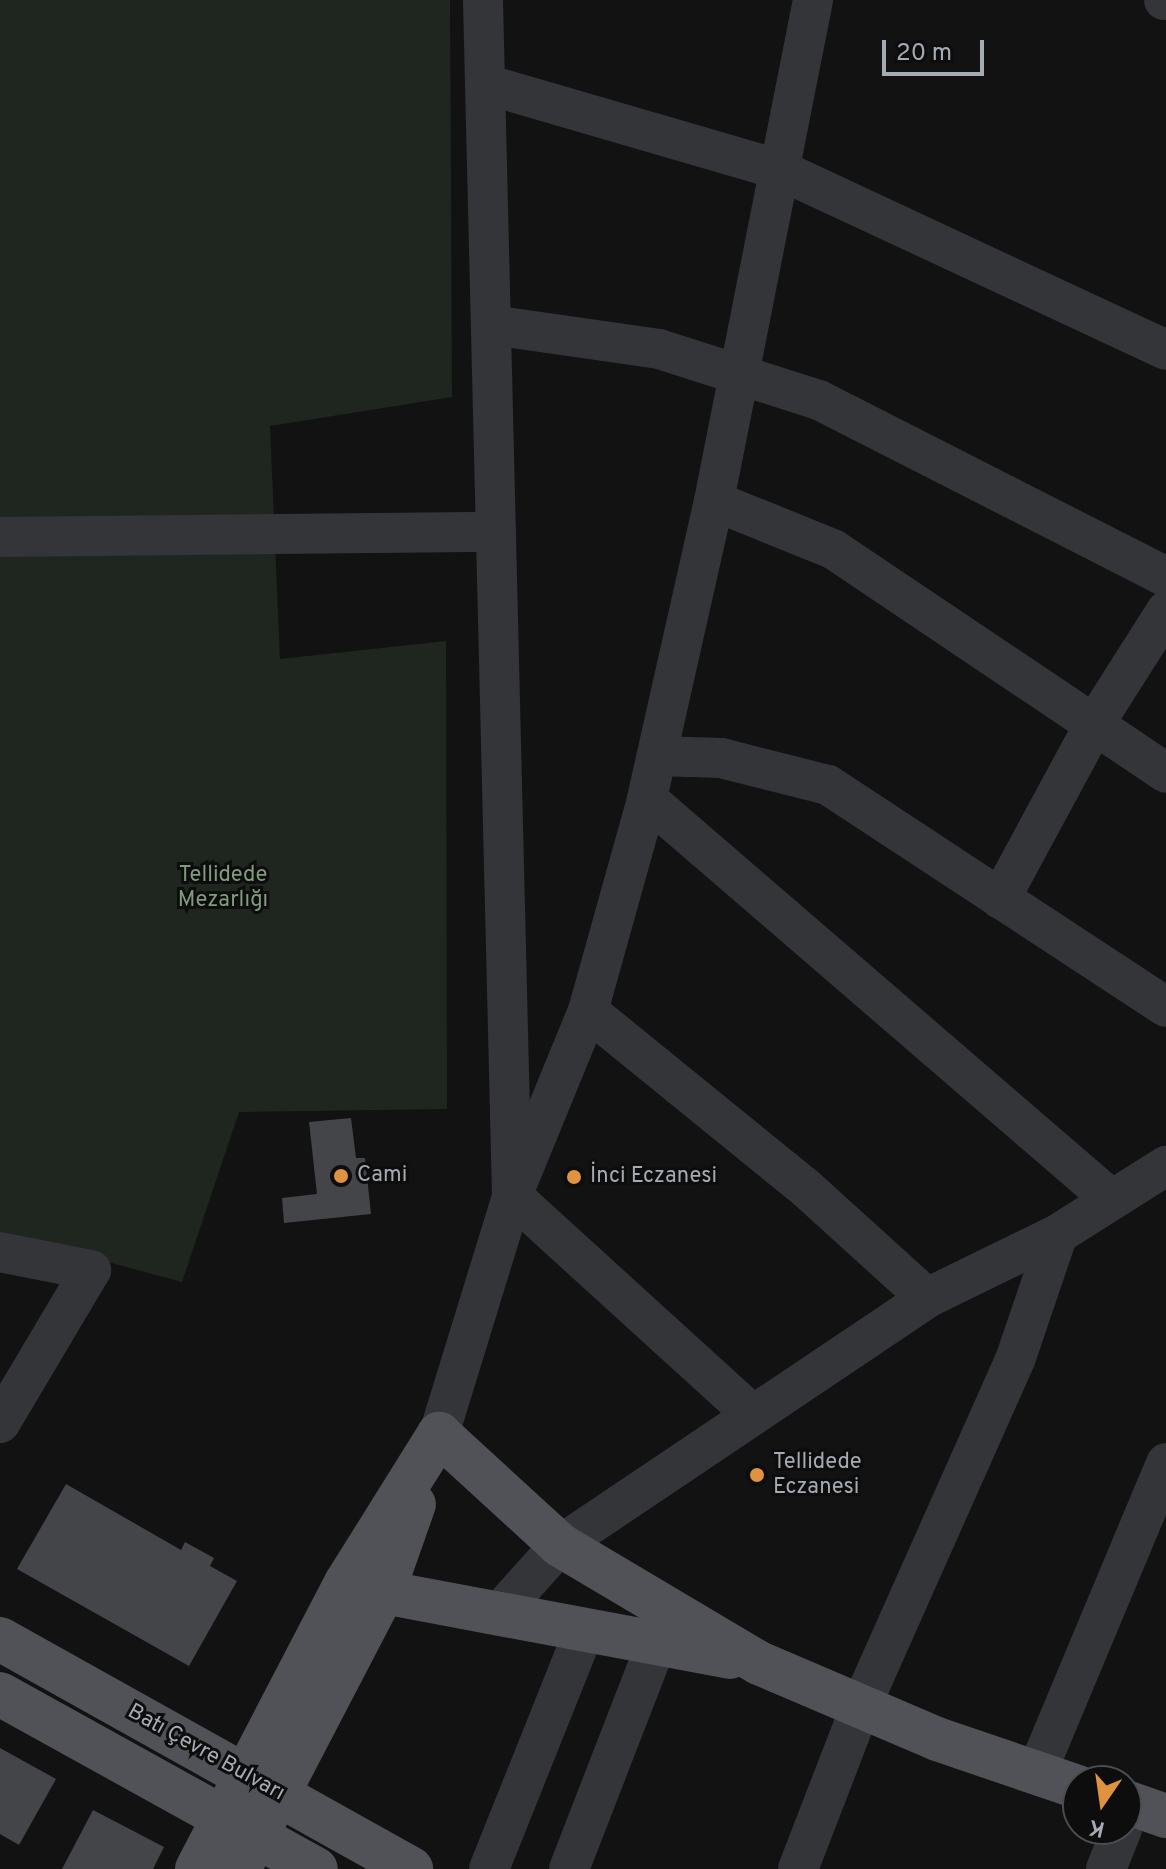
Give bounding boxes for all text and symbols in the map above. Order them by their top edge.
scale bar [886,24,988,74]
text: 20 m [896,39,952,69]
park label: Tellidede Mezarlığı [178,862,268,914]
place label: Cami [357,1163,407,1189]
place label: İnci Eczanesi [590,1164,717,1190]
marker: Cami [332,1167,350,1185]
marker: İnci Eczanesi [565,1168,583,1186]
place label: Tellidede Eczanesi [773,1449,862,1500]
marker: Tellidede Eczanesi [748,1466,766,1484]
street label: Batı Çevre Bulvarı [123,1699,289,1807]
north arrow [1062,1765,1142,1845]
text: K [1086,1812,1108,1842]

